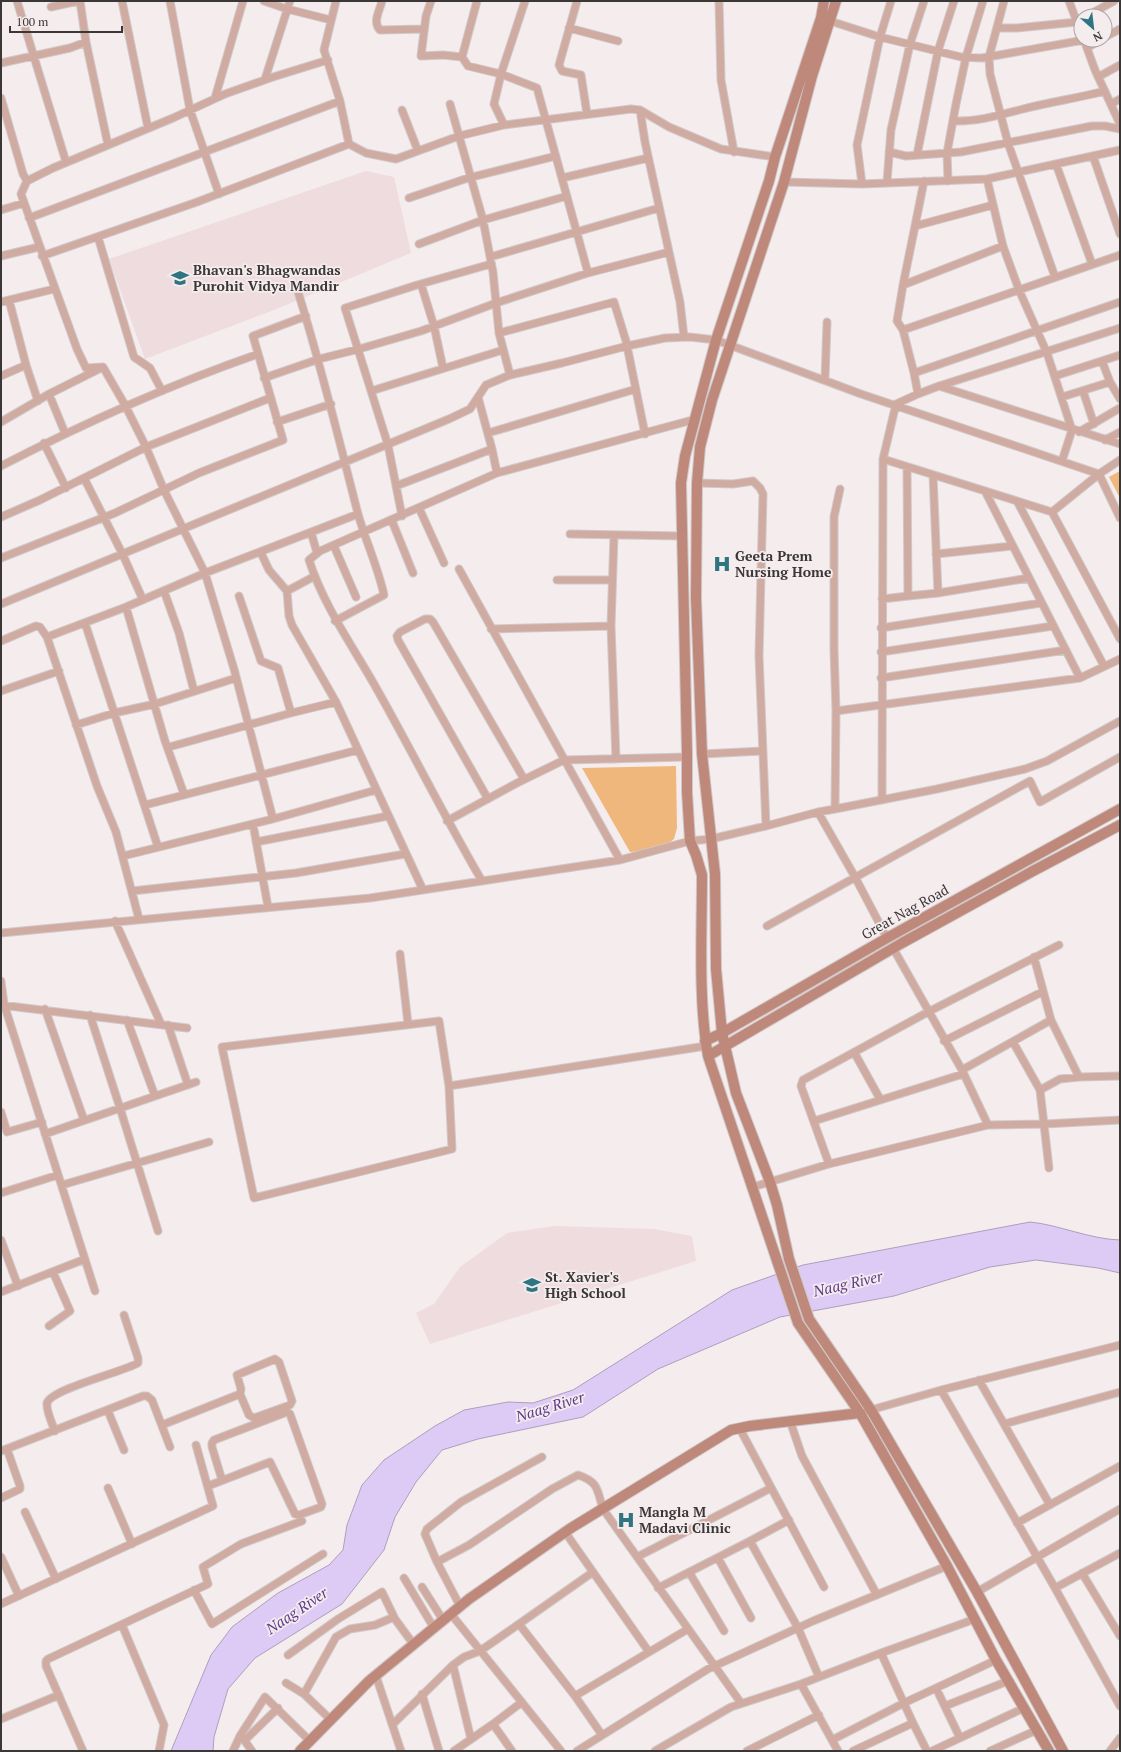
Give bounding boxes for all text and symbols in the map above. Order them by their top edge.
scale bar [10,8,122,34]
north arrow [1073,8,1113,48]
text: 100 m [16,14,49,29]
text: N [1090,29,1105,45]
place label: Bhavan's Bhagwandas Purohit Vidya Mandir [193,260,341,295]
school or university icon: Bhavan's Bhagwandas Purohit Vidya Mandir [170,268,190,288]
place label: Geeta Prem Nursing Home [735,546,832,581]
hospital icon: Geeta Prem Nursing Home [712,554,732,574]
street label: Great Nag Road [858,880,952,943]
water label: Naag River [810,1265,886,1301]
place label: St. Xavier's High School [545,1267,626,1302]
school or university icon: St. Xavier's High School [522,1275,542,1295]
water label: Naag River [512,1386,588,1426]
place label: Mangla M Madavi Clinic [639,1502,731,1537]
hospital icon: Mangla M Madavi Clinic [616,1510,636,1530]
water label: Naag River [261,1581,332,1639]

